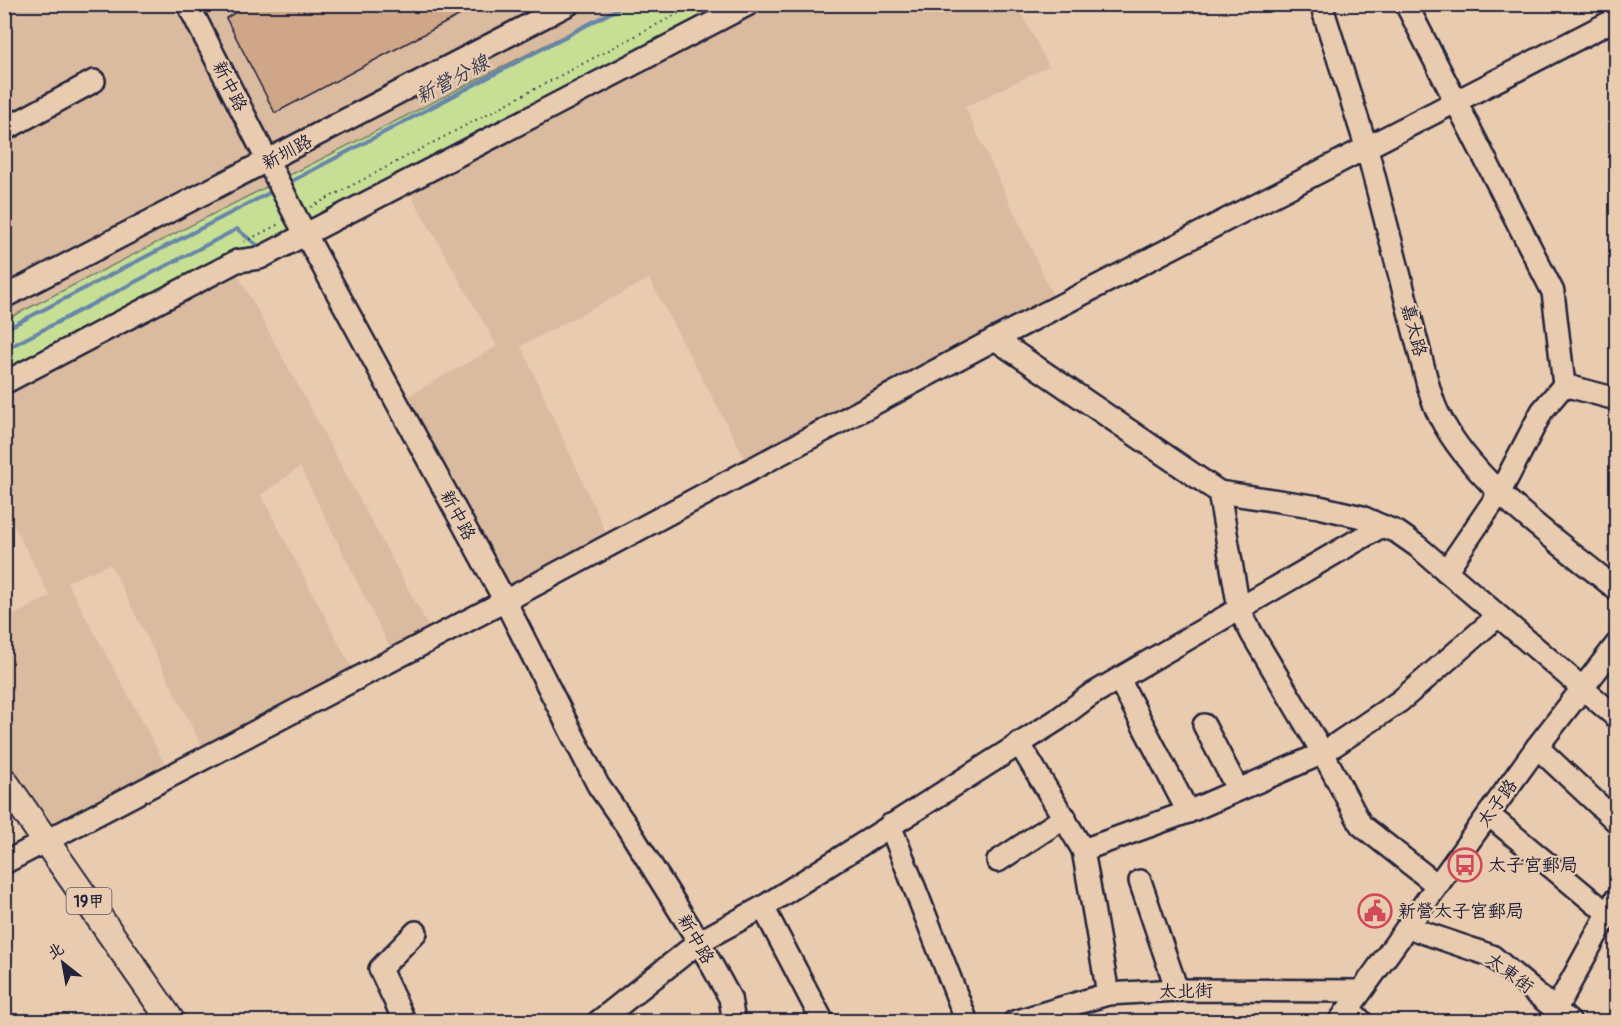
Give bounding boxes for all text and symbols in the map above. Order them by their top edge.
water label: 新營分線 [411,49,494,109]
street label: 新中路 [207,57,252,116]
street label: 新圳路 [258,130,316,175]
street label: 嘉太路 [1395,301,1432,359]
street label: 新中路 [435,486,480,544]
street label: 太子路 [1472,775,1523,832]
bus stop icon: 太子宮郵局 [1447,847,1483,883]
place label: 太子宮郵局 [1488,854,1578,877]
road number: 19甲 [66,888,112,914]
public building icon: 新營太子宮郵局 [1357,893,1393,929]
place label: 新營太子宮郵局 [1398,900,1524,923]
street label: 新中路 [672,910,719,968]
north arrow [33,933,93,993]
text: 北 [44,938,68,964]
street label: 太東街 [1481,948,1538,999]
street label: 太北街 [1159,980,1213,1003]

